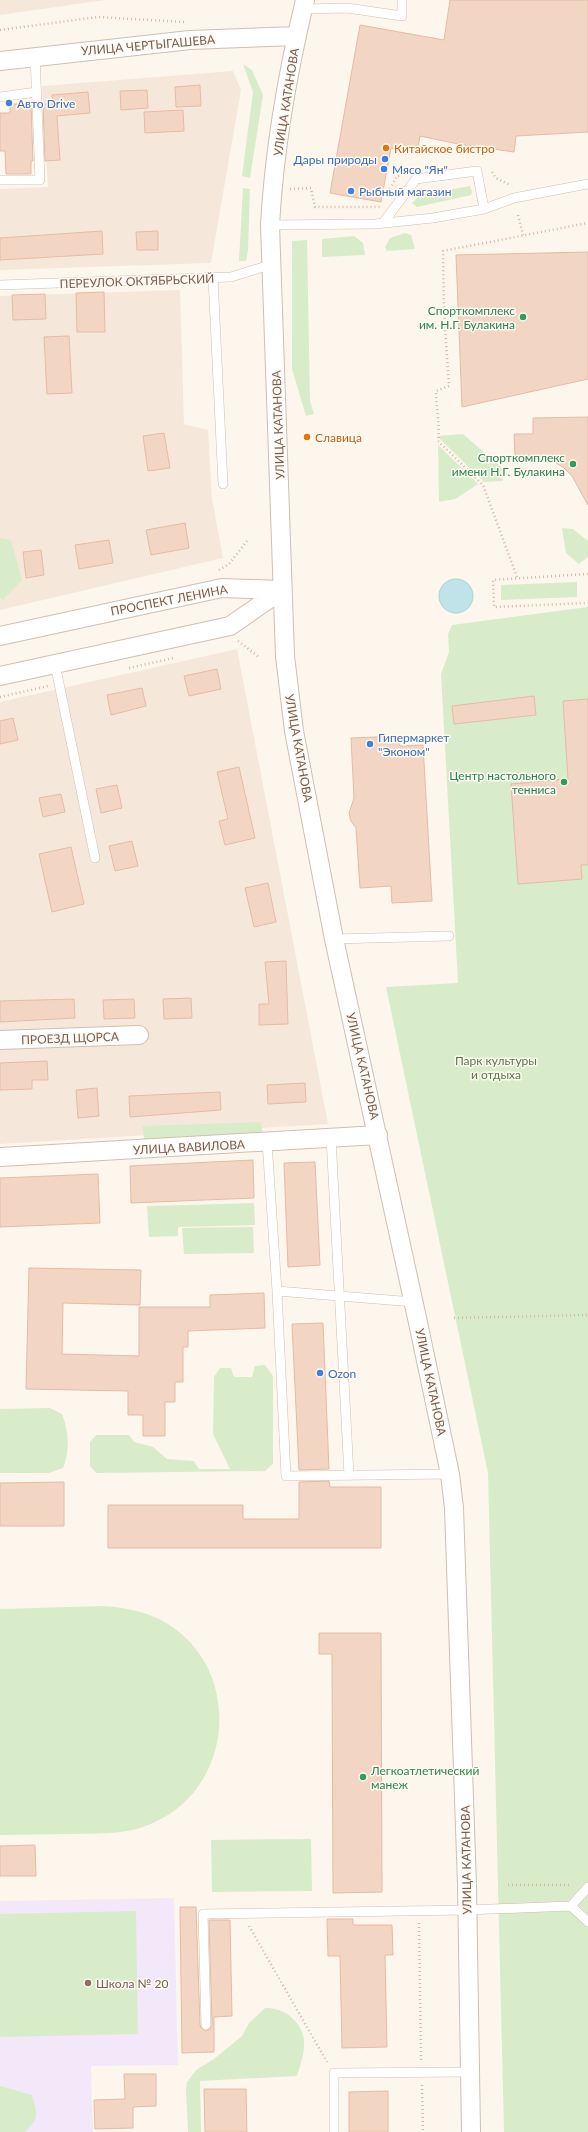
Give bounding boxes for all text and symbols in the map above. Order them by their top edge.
street label: УЛИЦА ЧЕРТЫГАШЕВА [80,32,216,58]
street label: УЛИЦА КАТАНОВА [270,46,302,157]
place label: Авто Drive [17,96,75,111]
marker: Авто Drive [4,98,14,108]
place label: Китайское бистро [394,141,495,156]
marker: Китайское бистро [381,143,391,153]
place label: Дары природы [293,152,377,167]
marker: Дары природы [380,154,390,164]
place label: Мясо "Ян" [392,162,448,177]
marker: Мясо "Ян" [379,164,389,174]
place label: Рыбный магазин [359,184,452,199]
marker: Рыбный магазин [346,186,356,196]
street label: ПЕРЕУЛОК ОКТЯБРЬСКИЙ [59,271,215,291]
place label: Спорткомплекс им. Н.Г. Булакина [419,303,515,332]
marker: Спорткомплекс им. Н.Г. Булакина [518,312,528,322]
street label: УЛИЦА КАТАНОВА [269,369,287,480]
place label: Славица [315,430,362,445]
marker: Славица [302,432,312,442]
place label: Спорткомплекс имени Н.Г. Булакина [452,450,565,479]
marker: Спорткомплекс имени Н.Г. Булакина [568,459,578,469]
street label: ПРОСПЕКТ ЛЕНИНА [109,581,230,619]
street label: УЛИЦА КАТАНОВА [282,693,316,804]
place label: Гипермаркет "Эконом" [378,730,449,759]
marker: Гипермаркет "Эконом" [365,739,375,749]
place label: Центр настольного тенниса [449,768,556,797]
marker: Центр настольного тенниса [559,777,569,787]
street label: УЛИЦА КАТАНОВА [343,1011,383,1122]
street label: ПРОЕЗД ЩОРСА [21,1029,120,1047]
park label: Парк культуры и отдыха [455,1053,537,1082]
street label: УЛИЦА ВАВИЛОВА [133,1137,246,1157]
street label: УЛИЦА КАТАНОВА [412,1327,450,1438]
place label: Ozon [328,1366,356,1381]
marker: Ozon [315,1368,325,1378]
place label: Легкоатлетический манеж [370,1763,479,1792]
marker: Легкоатлетический манеж [358,1772,368,1782]
street label: УЛИЦА КАТАНОВА [458,1804,474,1915]
place label: Школа № 20 [96,1976,168,1991]
marker: Школа № 20 [83,1978,93,1988]

